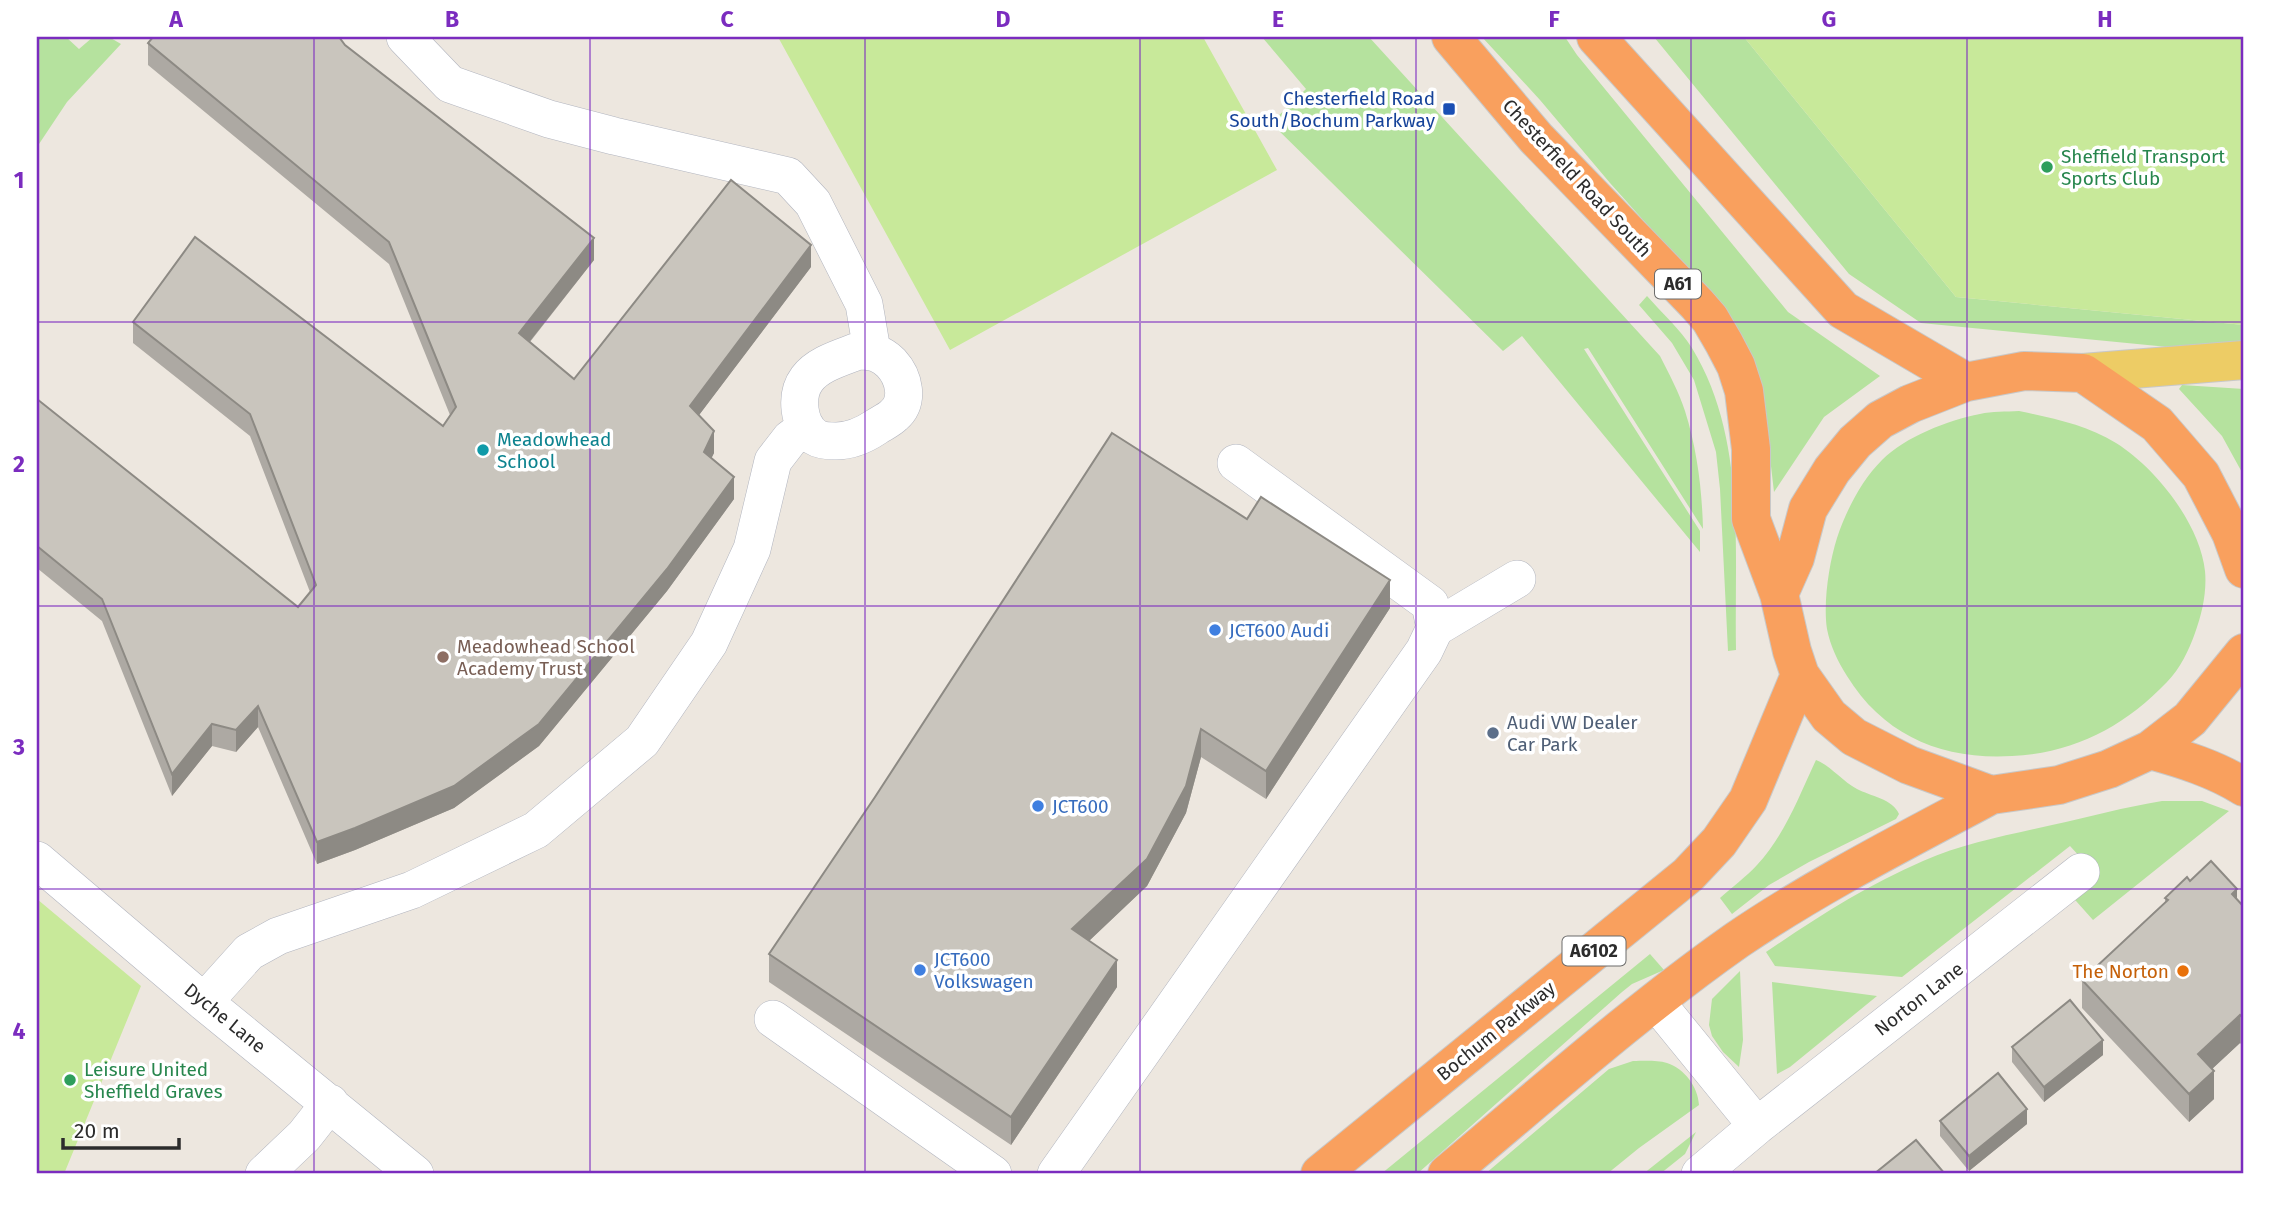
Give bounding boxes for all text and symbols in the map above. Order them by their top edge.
text: A [168,5,183,33]
text: B [445,5,459,33]
text: C [720,5,734,33]
text: D [996,5,1011,33]
text: E [1272,5,1284,33]
text: F [1548,5,1560,33]
text: G [1822,5,1836,33]
text: H [2097,5,2113,33]
place label: Chesterfield Road South/Bochum Parkway [1229,87,1436,132]
street label: Chesterfield Road South [1498,94,1656,262]
marker: Chesterfield Road South/Bochum Parkway [1441,101,1457,117]
place label: Sheffield Transport Sports Club [2061,145,2225,190]
marker: Sheffield Transport Sports Club [2039,159,2055,175]
text: 1 [14,166,24,194]
road number: A61 [1655,270,1701,298]
place label: Meadowhead School [497,428,611,473]
marker: Meadowhead School [475,442,491,458]
text: 2 [13,450,25,478]
place label: JCT600 Audi [1229,619,1329,642]
marker: JCT600 Audi [1207,622,1223,638]
place label: Meadowhead School Academy Trust [457,635,635,680]
marker: Meadowhead School Academy Trust [435,649,451,665]
place label: Audi VW Dealer Car Park [1507,711,1638,756]
marker: Audi VW Dealer Car Park [1485,725,1501,741]
text: 3 [12,733,25,761]
place label: JCT600 [1052,795,1109,818]
marker: JCT600 [1030,798,1046,814]
road number: A6102 [1562,936,1626,966]
place label: JCT600 Volkswagen [934,948,1034,993]
street label: Norton Lane [1870,957,1968,1041]
place label: The Norton [2072,960,2169,983]
marker: JCT600 Volkswagen [912,962,928,978]
marker: The Norton [2175,963,2191,979]
street label: Bochum Parkway [1432,976,1560,1086]
street label: Dyche Lane [180,978,270,1058]
text: 4 [13,1017,26,1045]
place label: Leisure United Sheffield Graves [84,1058,223,1103]
marker: Leisure United Sheffield Graves [62,1072,78,1088]
scale bar [63,1106,178,1150]
text: 20 m [74,1118,120,1144]

